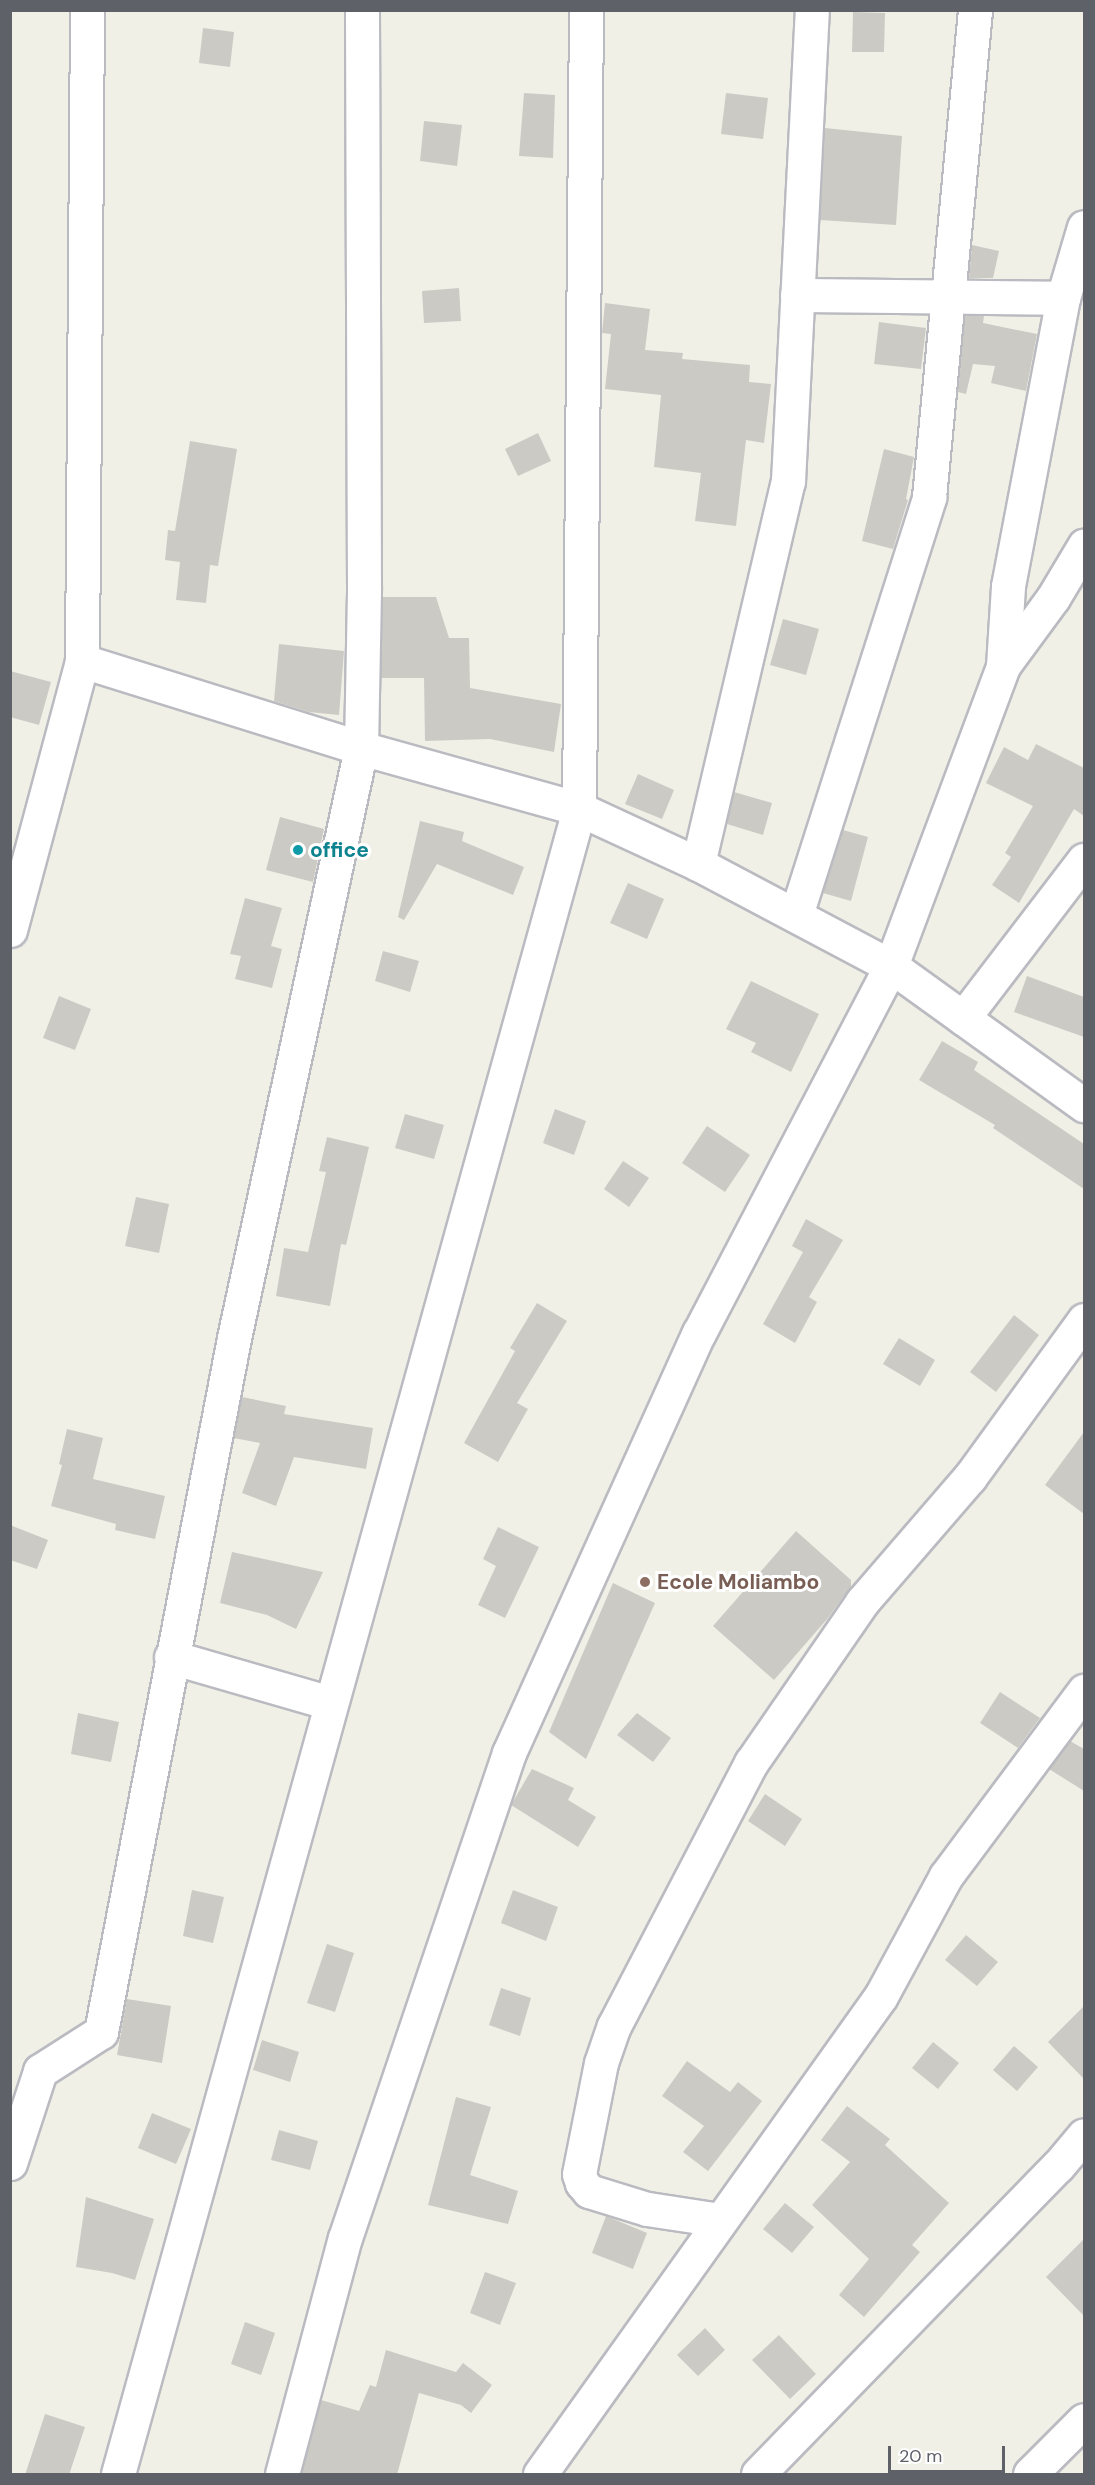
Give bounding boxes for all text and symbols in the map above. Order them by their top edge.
place label: office [310,837,369,863]
marker: office [291,843,305,857]
place label: Ecole Moliambo [657,1569,819,1595]
marker: Ecole Moliambo [638,1575,652,1589]
scale bar [891,2434,1008,2472]
text: 20 m [899,2444,942,2468]

